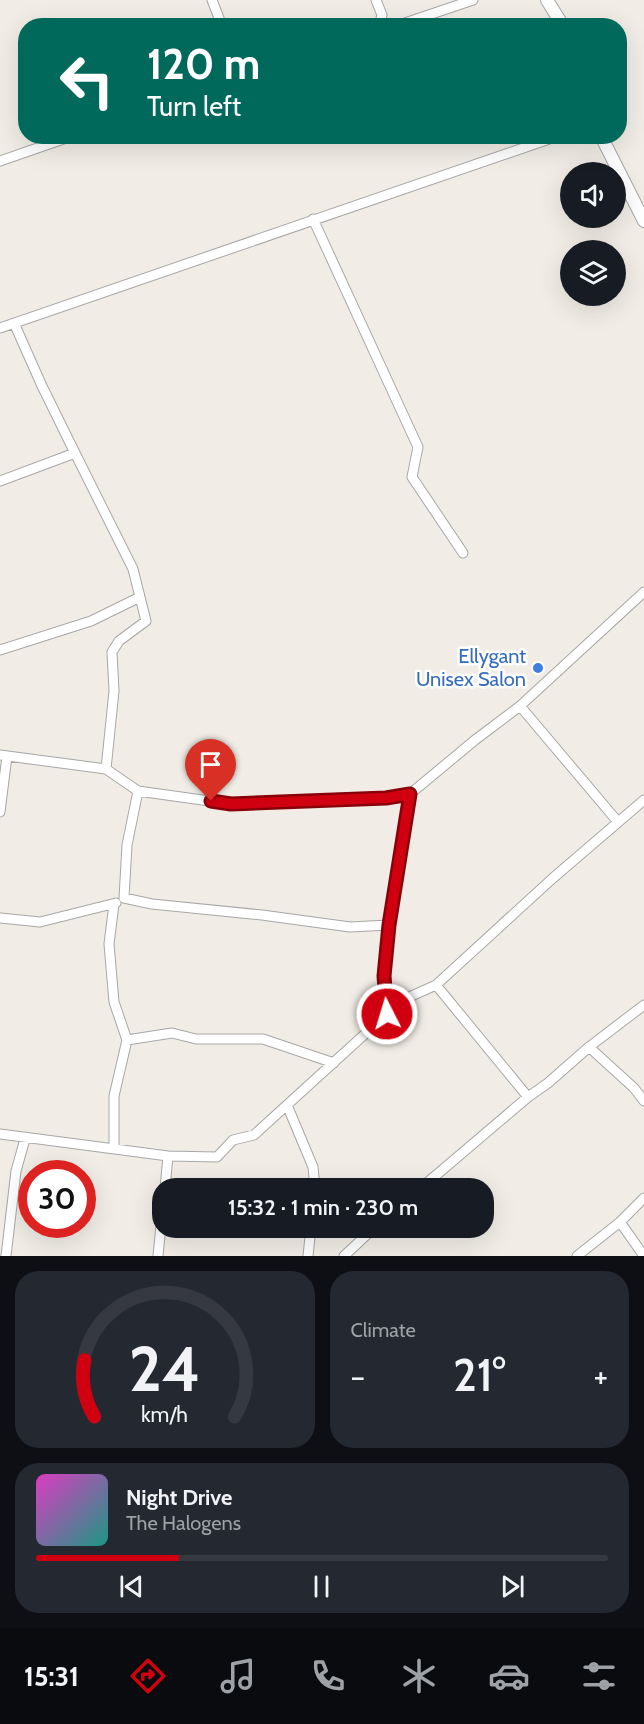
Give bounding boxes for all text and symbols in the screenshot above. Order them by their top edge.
text: 120 m [147,38,260,90]
icon: left [48,42,126,120]
text: Turn left [147,90,241,123]
map controls [560,162,626,306]
button: sound [560,162,626,228]
button: layers [560,240,626,306]
place label: Ellygant Unisex Salon [416,644,526,691]
marker: Ellygant Unisex Salon [531,661,545,675]
pin [185,739,236,801]
icon: arrive [194,748,227,781]
position arrow [355,982,419,1046]
speed limit sign: 30 [18,1160,96,1238]
text: 15:32 · 1 min · 230 m [228,1194,418,1221]
text: Climate [351,1318,416,1342]
text: 24 [129,1331,201,1407]
text: 21° [453,1348,506,1402]
text: − [351,1356,365,1396]
text: + [593,1356,608,1396]
text: km/h [141,1401,188,1427]
text: Night Drive [126,1484,232,1511]
text: The Halogens [126,1511,241,1535]
icon: previous [115,1570,148,1603]
icon: pause [305,1570,338,1603]
icon: next [496,1570,529,1603]
icon: directions [127,1655,169,1697]
icon: music [217,1655,259,1697]
icon: phone [307,1655,349,1697]
icon: climate [398,1655,440,1697]
icon: car [488,1655,530,1697]
icon: filters [578,1655,620,1697]
text: 15:31 [24,1660,79,1693]

